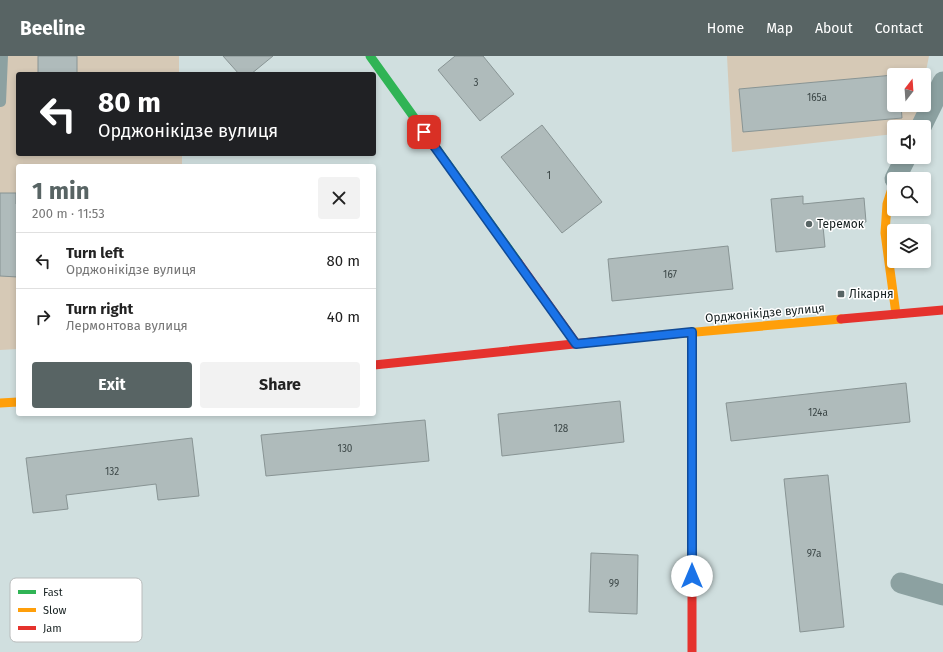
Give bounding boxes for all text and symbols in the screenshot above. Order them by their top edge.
text: Beeline [20,17,85,40]
text: Home [707,20,744,37]
text: Map [766,20,793,37]
text: About [815,20,853,37]
text: Contact [875,20,923,37]
north arrow [887,68,931,112]
map controls [887,68,931,268]
house number: 3 [474,77,479,89]
text: 80 m [98,86,161,119]
icon: left [32,88,84,140]
house number: 165а [807,92,827,104]
pin [407,115,441,149]
text: Орджонікідзе вулиця [98,120,278,142]
button: sound [887,120,931,164]
icon: arrive [413,121,435,143]
house number: 1 [547,170,551,182]
button: search [887,172,931,216]
text: 1 min [32,177,90,205]
button: close [318,177,360,219]
text: 200 m · 11:53 [32,206,105,221]
place label: Теремок [817,217,865,231]
marker: Теремок [804,219,814,229]
button: layers [887,224,931,268]
text: Turn left [66,244,124,262]
icon: left [32,250,54,272]
text: 80 m [327,252,360,270]
text: Орджонікідзе вулиця [66,262,196,277]
house number: 167 [663,269,677,281]
place label: Лікарня [849,287,894,301]
marker: Лікарня [836,289,846,299]
text: Turn right [66,300,133,318]
street label: Орджонікідзе вулиця [705,301,825,325]
icon: right [32,306,54,328]
text: 40 m [327,308,360,326]
text: Лермонтова вулиця [66,318,188,333]
button: Exit [32,362,192,408]
button: Share [200,362,360,408]
house number: 124а [808,407,828,419]
house number: 128 [554,423,569,435]
house number: 130 [338,443,353,455]
house number: 132 [105,466,119,478]
house number: 97а [807,548,821,560]
position arrow [671,555,713,597]
legend [10,578,142,642]
house number: 99 [609,578,619,590]
text: Fast [43,586,63,599]
text: Slow [43,604,67,617]
text: Jam [43,622,62,635]

